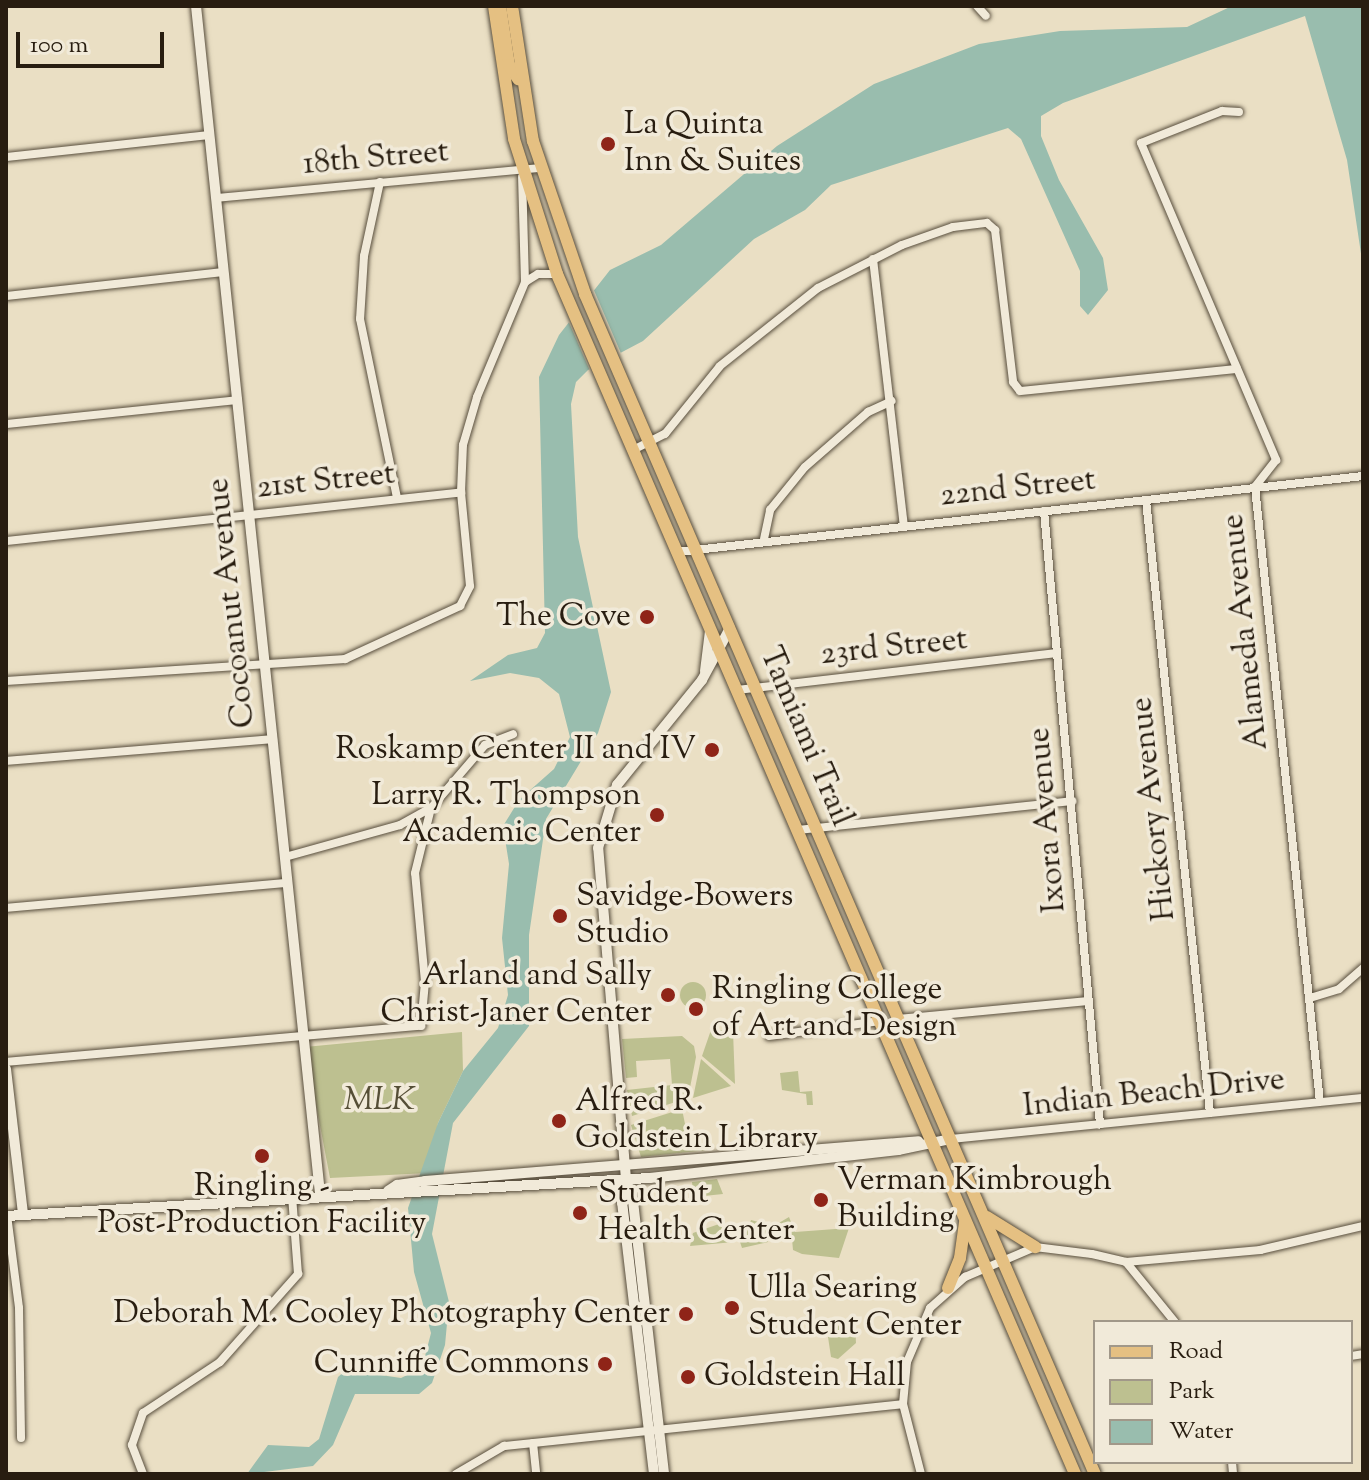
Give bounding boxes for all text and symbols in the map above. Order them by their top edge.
scale bar [20,16,168,66]
text: 100 m [30,29,88,63]
place label: La Quinta Inn & Suites [624,107,801,182]
street label: 18th Street [302,134,450,184]
marker: La Quinta Inn & Suites [599,135,617,153]
street label: 21st Street [255,456,397,508]
street label: 22nd Street [938,462,1098,516]
street label: Cocoanut Avenue [200,476,264,730]
street label: Alameda Avenue [1215,512,1277,752]
place label: The Cove [496,598,631,636]
marker: The Cove [638,608,656,626]
street label: 23rd Street [819,621,969,675]
street label: Tamiami Trail [750,641,860,833]
street label: Hickory Avenue [1123,695,1185,923]
street label: Ixora Avenue [1021,726,1075,914]
place label: Roskamp Center II and IV [336,731,696,769]
marker: Roskamp Center II and IV [703,741,721,759]
place label: Larry R. Thompson Academic Center [371,778,641,853]
marker: Larry R. Thompson Academic Center [648,806,666,824]
place label: Savidge-Bowers Studio [576,879,793,954]
marker: Savidge-Bowers Studio [551,907,569,925]
place label: Arland and Sally Christ-Janer Center [381,958,652,1033]
place label: Ringling College of Art and Design [712,972,957,1047]
marker: Arland and Sally Christ-Janer Center [659,986,677,1004]
marker: Ringling College of Art and Design [687,1000,705,1018]
street label: Indian Beach Drive [1021,1061,1287,1127]
park label: MLK [344,1082,416,1120]
place label: Alfred R. Goldstein Library [575,1084,818,1159]
marker: Alfred R. Goldstein Library [550,1112,568,1130]
marker: Ringling - Post-Production Facility [253,1147,271,1165]
place label: Verman Kimbrough Building [837,1163,1112,1238]
place label: Ringling - Post-Production Facility [97,1169,427,1244]
place label: Student Health Center [598,1176,794,1251]
marker: Verman Kimbrough Building [812,1191,830,1209]
marker: Student Health Center [569,1202,591,1224]
place label: Ulla Searing Student Center [748,1271,962,1346]
place label: Deborah M. Cooley Photography Center [113,1295,670,1333]
marker: Ulla Searing Student Center [723,1299,741,1317]
marker: Deborah M. Cooley Photography Center [677,1305,695,1323]
legend [1093,1320,1353,1464]
text: Road [1169,1335,1223,1369]
place label: Cunniffe Commons [314,1345,589,1383]
marker: Cunniffe Commons [596,1355,614,1373]
place label: Goldstein Hall [704,1358,905,1396]
marker: Goldstein Hall [679,1368,697,1386]
text: Park [1169,1375,1215,1409]
text: Water [1169,1415,1233,1449]

